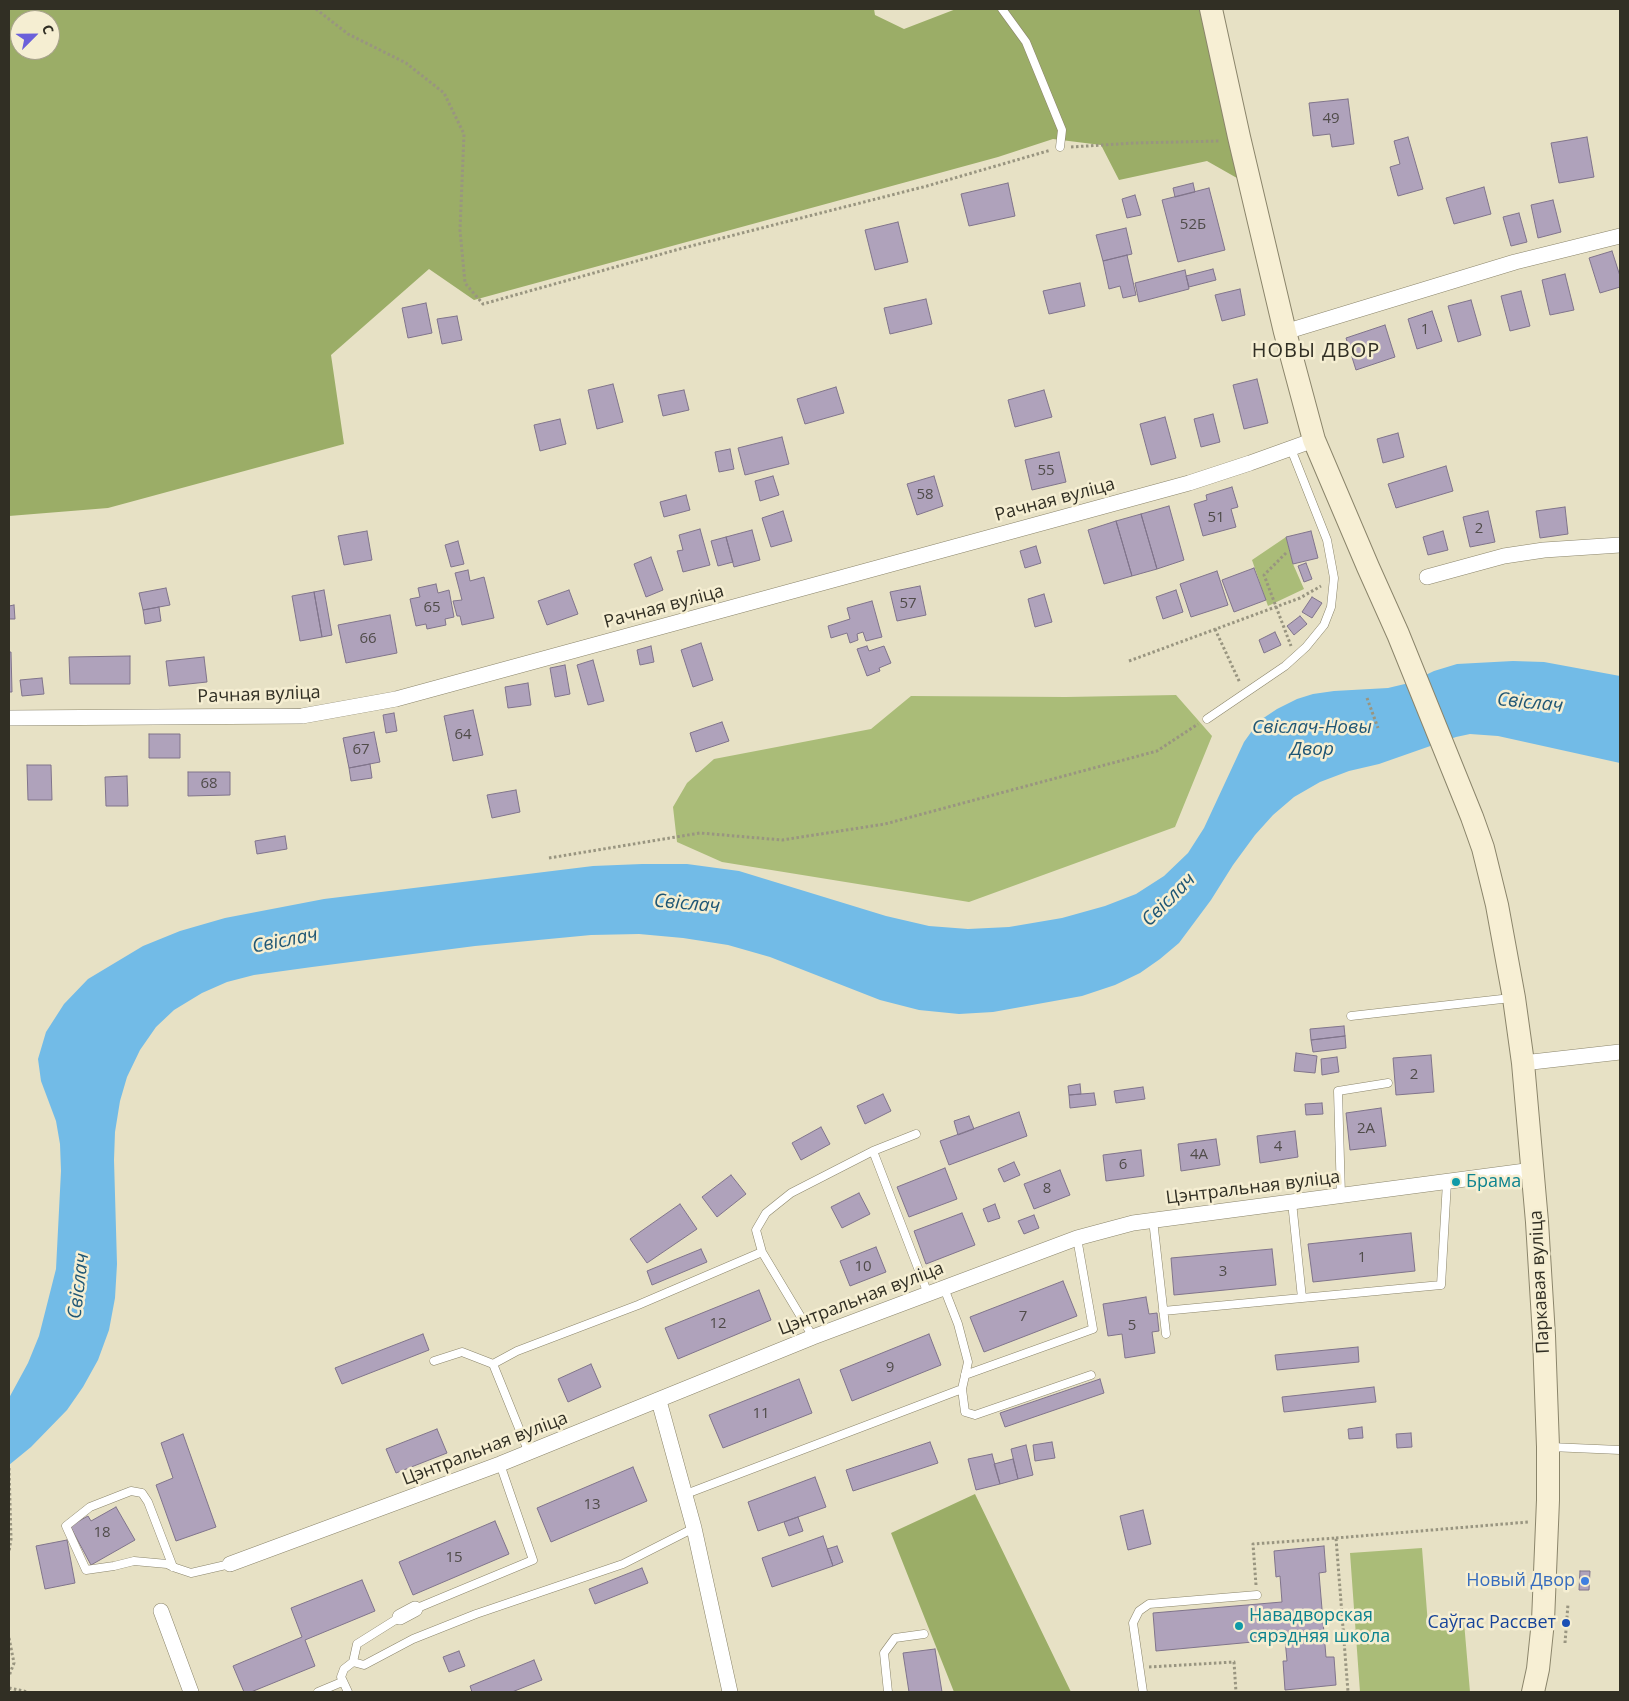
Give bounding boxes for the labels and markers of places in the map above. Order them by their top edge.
place label: Брама [1466,1171,1521,1193]
marker: Брама [1450,1176,1462,1188]
place label: Новый Двор [1466,1570,1575,1592]
marker: Новый Двор [1579,1575,1591,1587]
place label: Навадворская сярэдняя школа [1249,1605,1390,1648]
place label: Саўгас Рассвет [1428,1612,1556,1634]
marker: Саўгас Рассвет [1560,1617,1572,1629]
marker: Навадворская сярэдняя школа [1233,1620,1245,1632]

